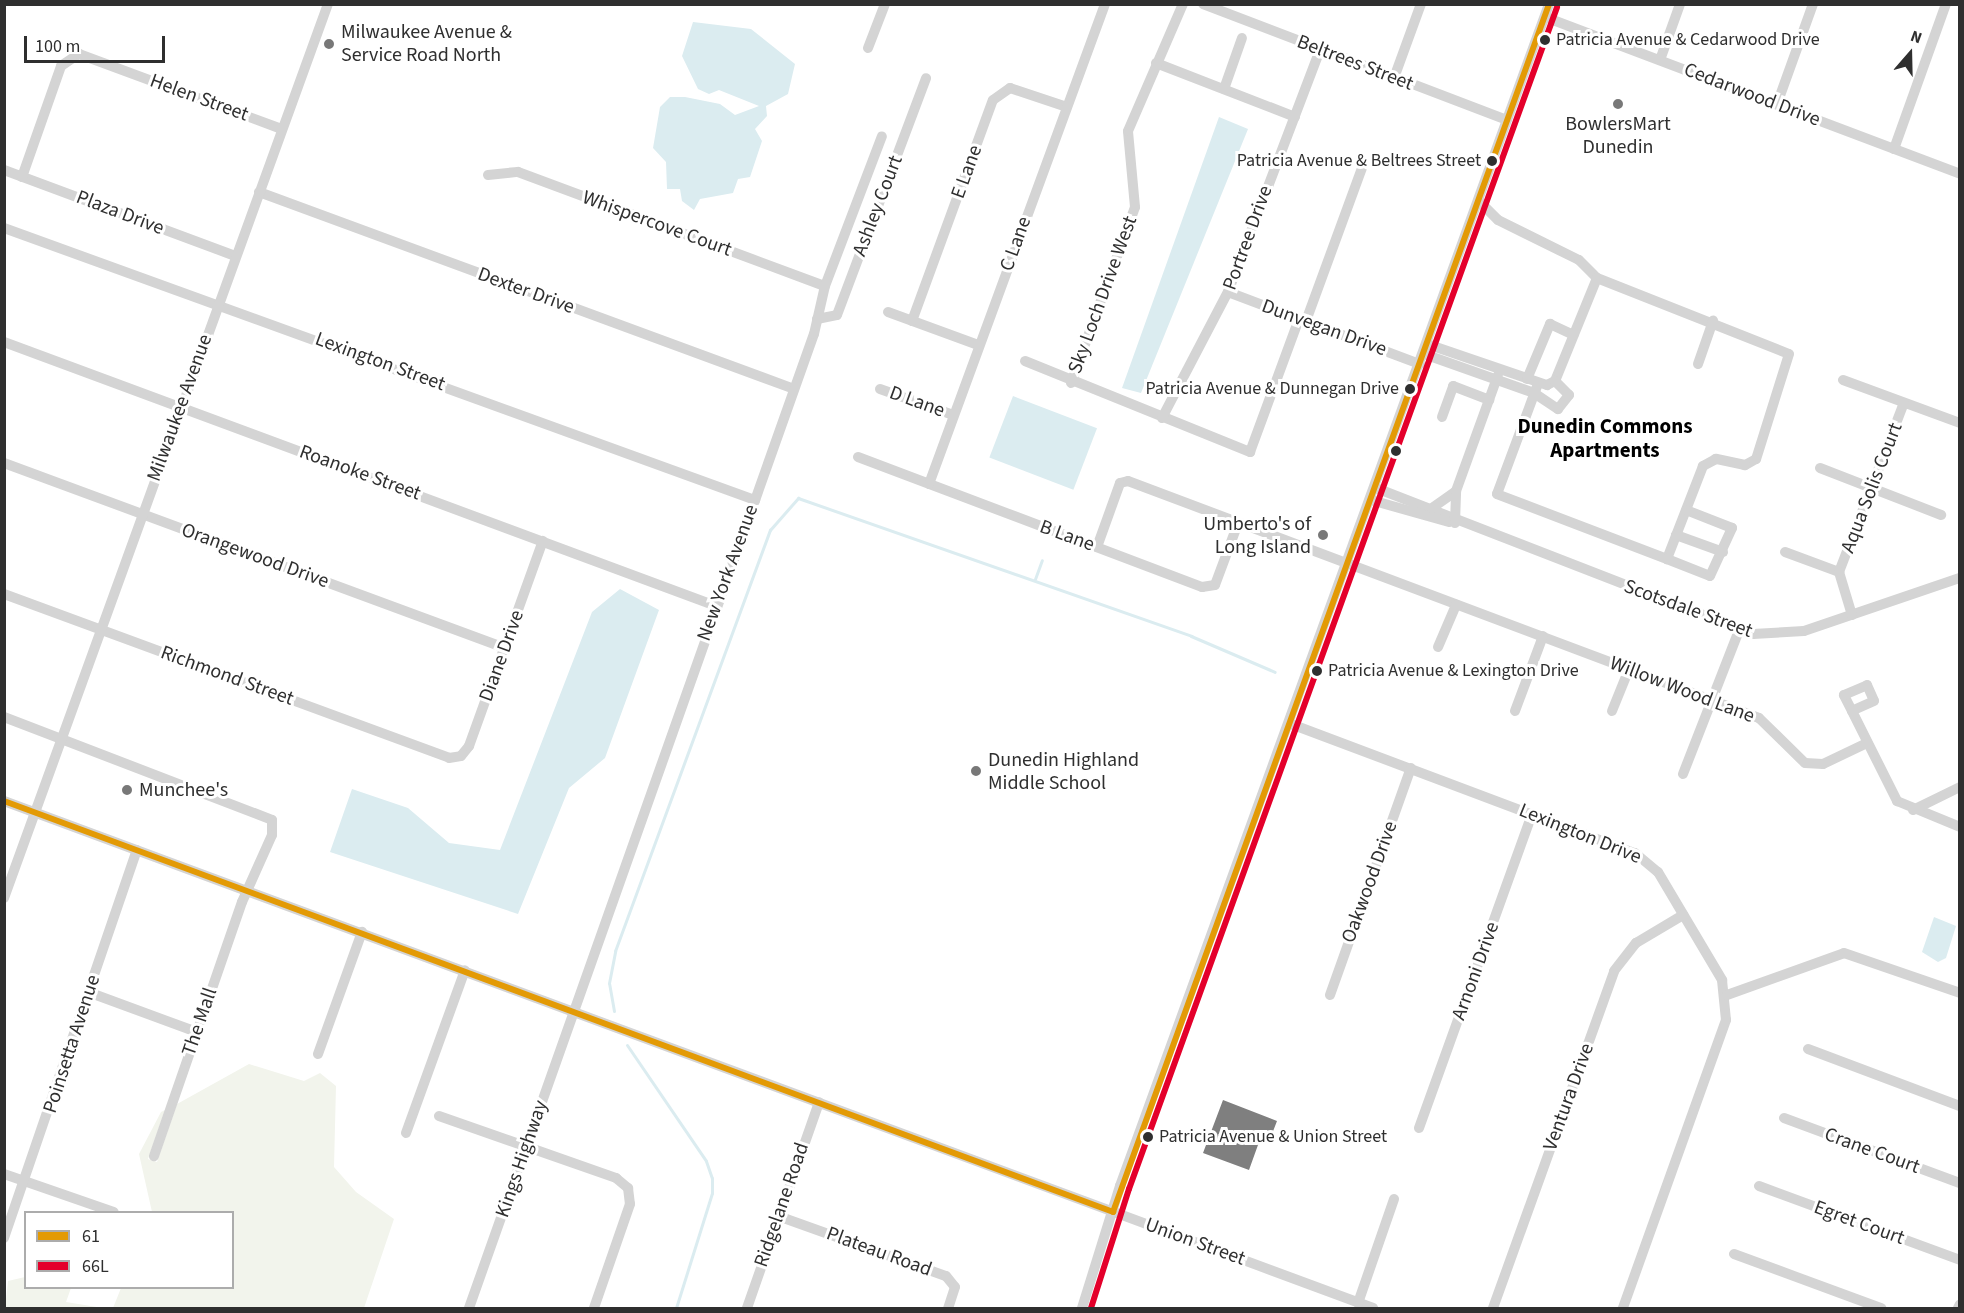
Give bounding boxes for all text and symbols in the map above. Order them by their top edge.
place label: Milwaukee Avenue & Service Road North [341,20,512,67]
scale bar [27,24,168,62]
north arrow [1880,24,1940,84]
text: N [1907,25,1925,49]
place label: Patricia Avenue & Cedarwood Drive [1556,29,1820,51]
street label: Beltrees Street [1293,30,1417,96]
text: 100 m [35,34,80,59]
marker: Patricia Avenue & Cedarwood Drive [1539,34,1551,46]
marker: Milwaukee Avenue & Service Road North [322,37,336,51]
street label: Cedarwood Drive [1680,58,1824,132]
street label: Helen Street [146,69,252,127]
marker: BowlersMart Dunedin [1611,97,1625,111]
place label: BowlersMart Dunedin [1565,113,1671,160]
street label: E Lane [946,142,988,202]
place label: Patricia Avenue & Beltrees Street [1237,150,1481,172]
street label: Ashley Court [848,152,908,260]
marker: Patricia Avenue & Beltrees Street [1486,155,1498,167]
street label: Portree Drive [1218,183,1278,293]
street label: Plaza Drive [73,185,167,241]
street label: Whispercove Court [579,186,735,262]
street label: Sky Loch Drive West [1063,213,1143,377]
street label: C Lane [995,214,1037,274]
street label: Dexter Drive [474,262,578,320]
street label: Dunvegan Drive [1258,294,1390,362]
street label: Lexington Street [312,327,448,397]
street label: Milwaukee Avenue [142,331,218,485]
place label: Patricia Avenue & Dunnegan Drive [1145,378,1399,400]
street label: D Lane [886,381,948,423]
marker: Patricia Avenue & Dunnegan Drive [1404,383,1416,395]
district label: Dunedin Commons Apartments [1517,413,1693,463]
street label: Aqua Solis Court [1836,419,1908,557]
street label: Roanoke Street [296,440,424,506]
unlabelled marker [1390,445,1402,457]
street label: New York Avenue [692,502,764,644]
place label: Umberto's of Long Island [1203,512,1311,559]
street label: B Lane [1036,515,1098,557]
street label: Orangewood Drive [178,518,332,594]
marker: Umberto's of Long Island [1316,528,1330,542]
street label: Scotsdale Street [1620,575,1756,643]
street label: Diane Drive [474,607,530,705]
street label: Richmond Street [157,641,297,711]
street label: Willow Wood Lane [1606,651,1758,729]
place label: Patricia Avenue & Lexington Drive [1328,660,1579,682]
marker: Patricia Avenue & Lexington Drive [1311,665,1323,677]
place label: Dunedin Highland Middle School [988,748,1139,795]
marker: Dunedin Highland Middle School [969,764,983,778]
place label: Munchee's [139,778,228,802]
marker: Munchee's [120,783,134,797]
street label: Lexington Drive [1515,799,1645,869]
street label: Oakwood Drive [1337,818,1403,946]
street label: Arnoni Drive [1447,919,1505,1023]
street label: Poinsetta Avenue [38,972,106,1116]
street label: The Mall [177,985,223,1059]
street label: Ventura Drive [1539,1040,1599,1154]
street label: Kings Highway [491,1097,553,1221]
street label: Crane Court [1821,1123,1923,1179]
place label: Patricia Avenue & Union Street [1159,1126,1387,1148]
marker: Patricia Avenue & Union Street [1142,1131,1154,1143]
street label: Ridgelane Road [749,1140,815,1270]
street label: Egret Court [1810,1196,1908,1250]
legend [24,1211,234,1289]
street label: Union Street [1142,1213,1248,1271]
street label: Plateau Road [823,1222,935,1282]
text: 61 [82,1224,100,1249]
text: 66L [82,1254,109,1279]

